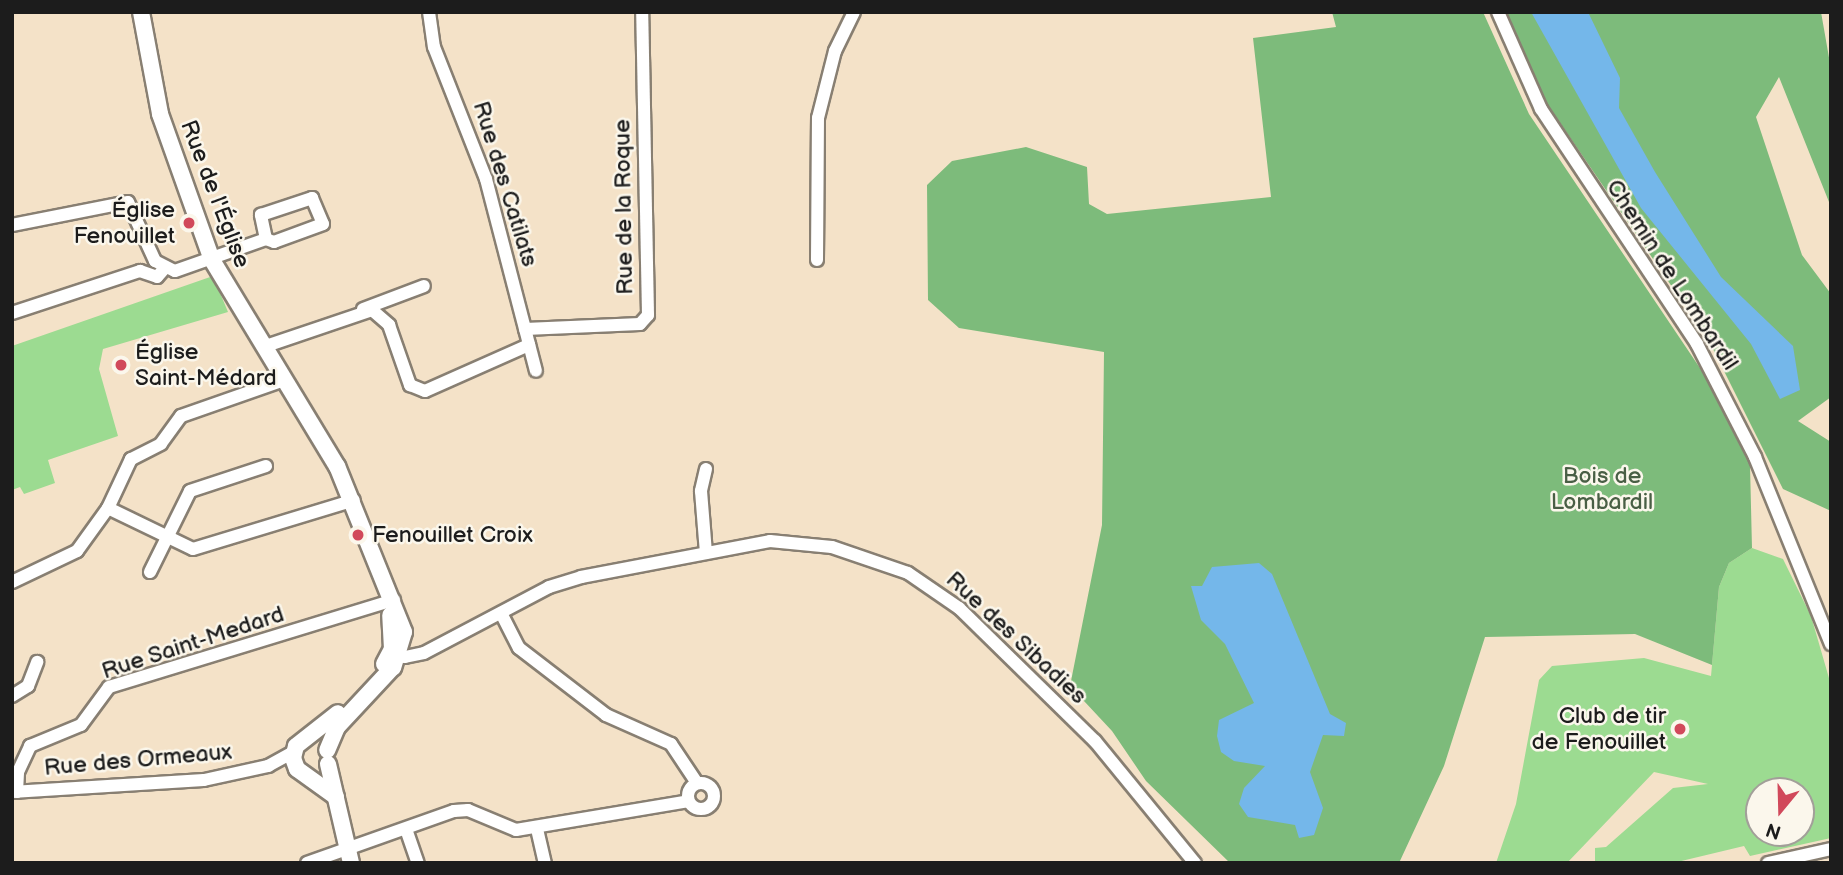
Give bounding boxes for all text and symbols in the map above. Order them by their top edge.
street label: Rue des Catilats [467,98,543,270]
street label: Rue de l'Église [174,116,256,272]
street label: Rue de la Roque [609,119,639,295]
street label: Chemin de Lombardil [1600,175,1744,375]
place label: Église Fenouillet [74,196,175,250]
marker: Église Fenouillet [181,215,197,231]
place label: Église Saint-Médard [135,338,277,392]
marker: Église Saint-Médard [113,357,129,373]
park label: Bois de Lombardil [1551,462,1653,516]
place label: Fenouillet Croix [372,521,533,549]
marker: Fenouillet Croix [350,527,366,543]
street label: Rue des Sibadies [940,566,1092,710]
street label: Rue Saint-Medard [98,600,288,686]
place label: Club de tir de Fenouillet [1532,702,1666,756]
marker: Club de tir de Fenouillet [1672,721,1688,737]
street label: Rue des Ormeaux [43,738,233,782]
north arrow [1745,777,1815,847]
text: N [1763,817,1784,844]

